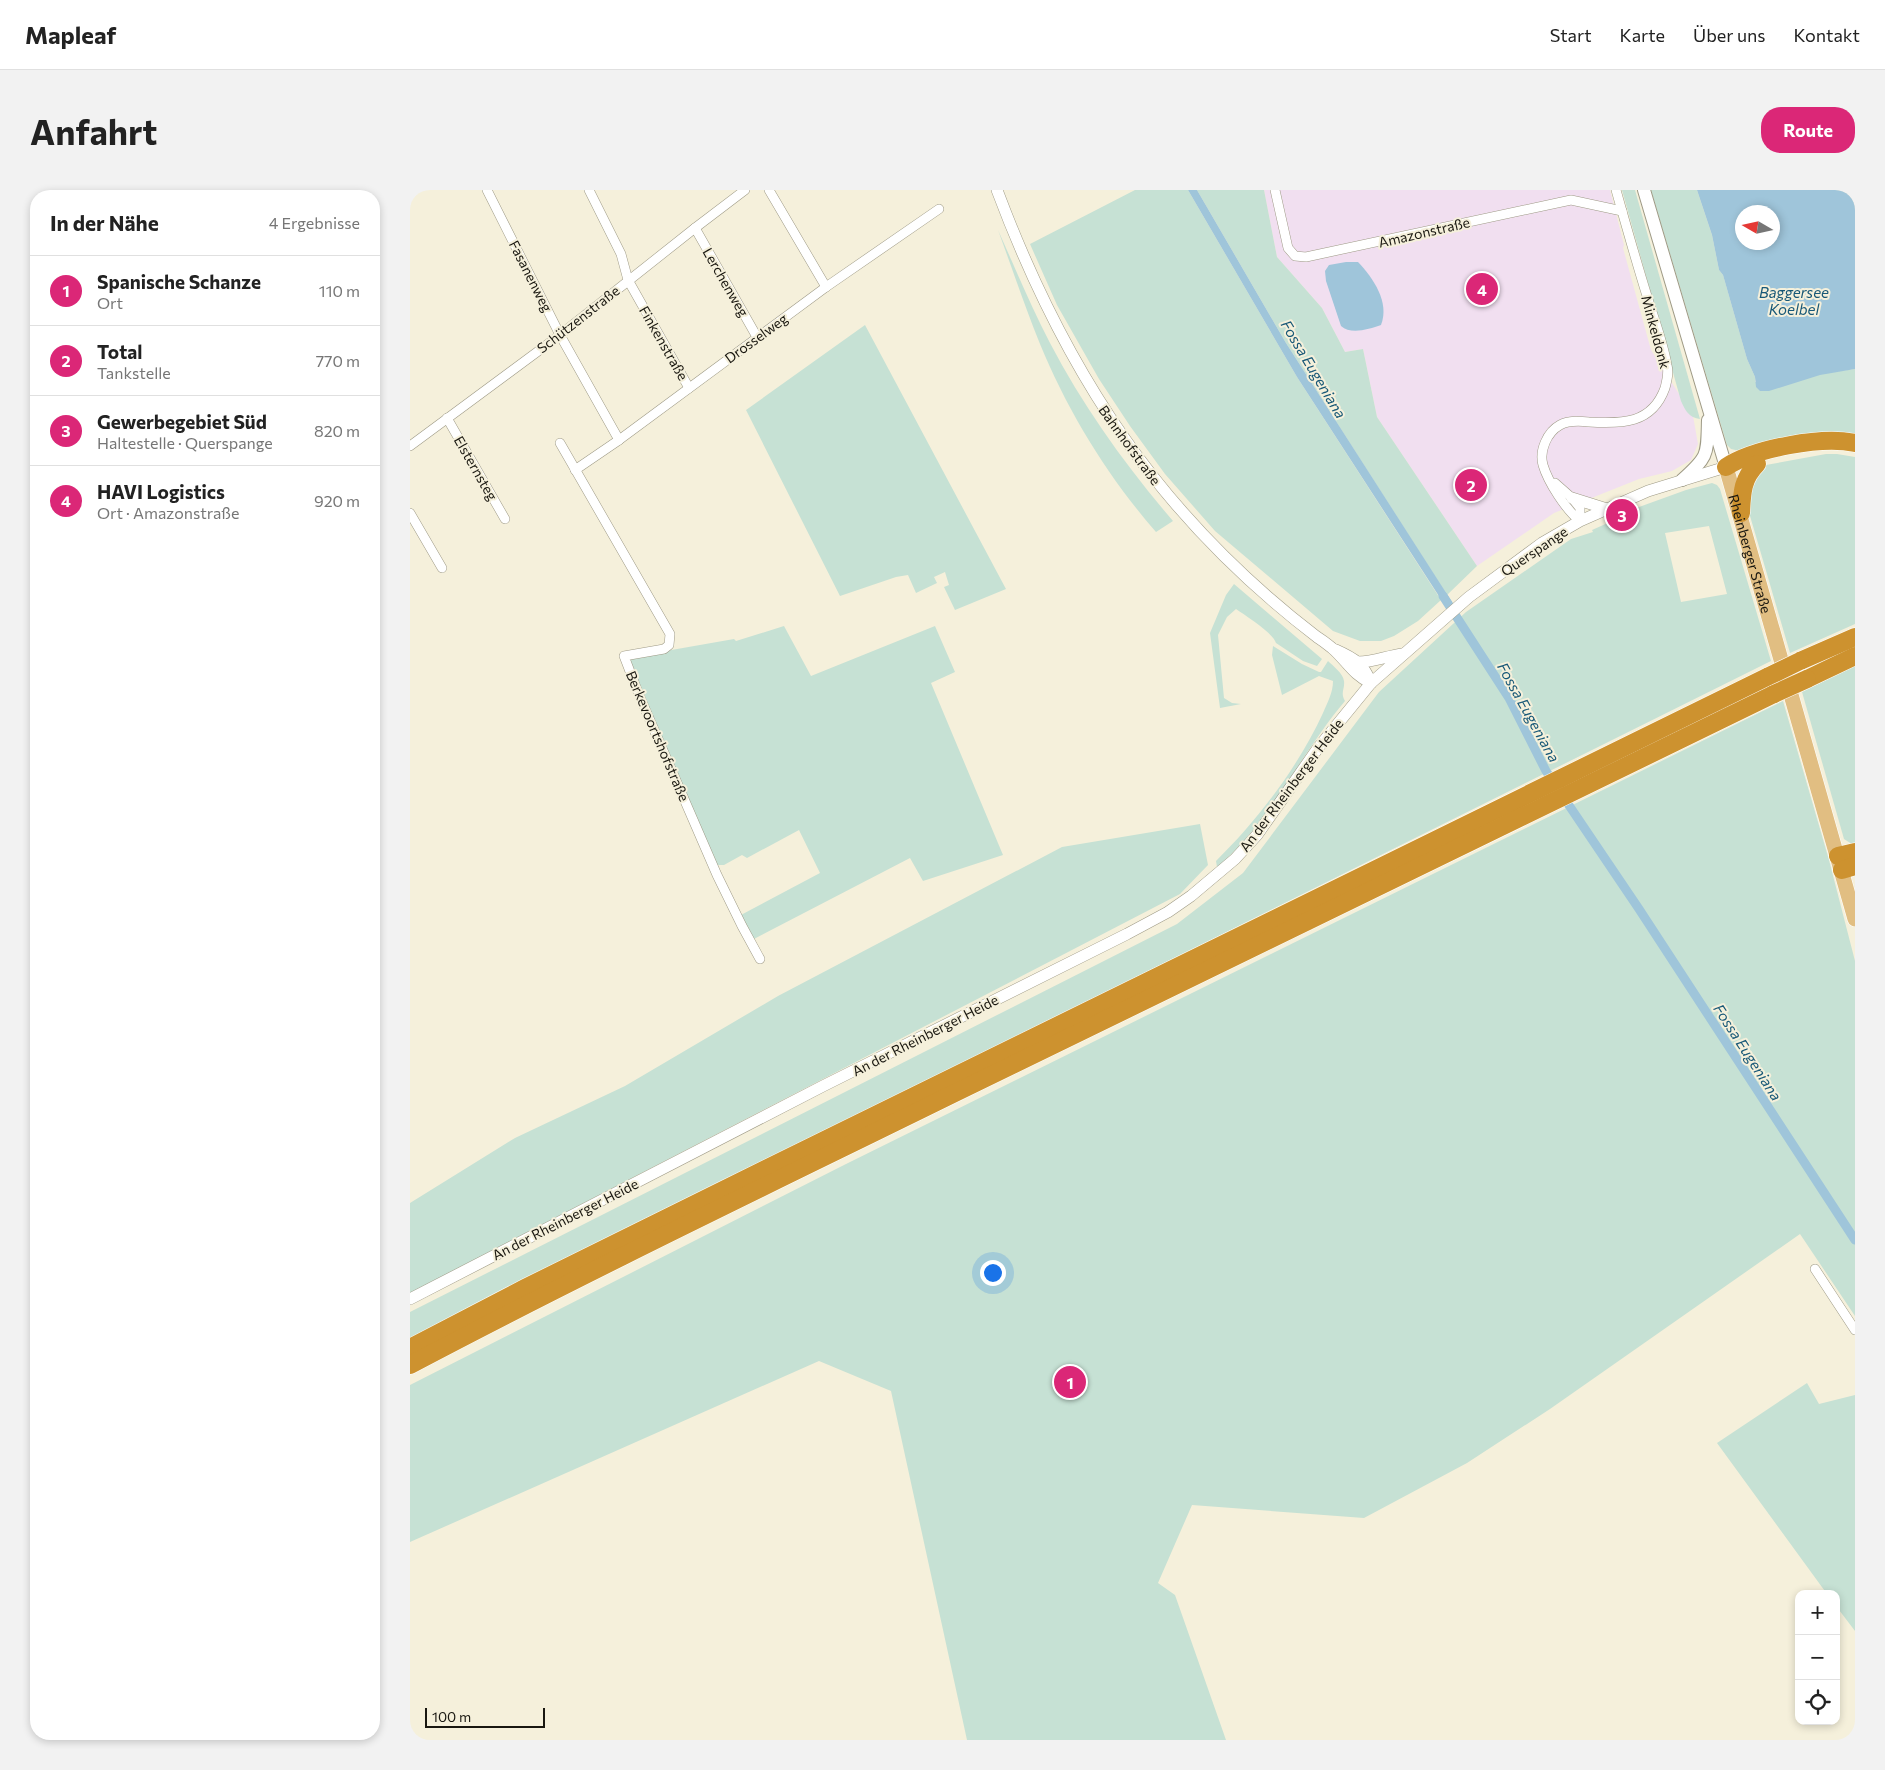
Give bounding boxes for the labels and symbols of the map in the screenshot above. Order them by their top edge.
north arrow [1735,205,1780,250]
street label: Amazonstraße [1377,213,1471,251]
street label: Fasanenweg [506,237,556,315]
street label: Lerchenweg [699,244,753,320]
pin: 4 [1466,270,1498,308]
street label: Schützenstraße [533,282,623,356]
water label: Baggersee Koelbel [1759,283,1829,318]
street label: Minkeldonk [1638,293,1674,371]
street label: Finkenstraße [636,303,692,383]
street label: Drosselweg [721,309,791,366]
water label: Fossa Eugeniana [1278,317,1350,421]
street label: Bahnhofstraße [1095,402,1165,488]
street label: Elsternsteg [451,433,502,504]
pin: 2 [1455,466,1487,504]
street label: Rheinberger Straße [1726,492,1776,615]
pin: 3 [1606,496,1638,534]
street label: Querspange [1497,522,1571,580]
water label: Fossa Eugeniana [1494,659,1564,765]
street label: Berkevoortshofstraße [623,668,693,804]
street label: An der Rheinberger Heide [1236,715,1346,855]
street label: An der Rheinberger Heide [849,991,1001,1079]
water label: Fossa Eugeniana [1710,1000,1786,1104]
street label: An der Rheinberger Heide [489,1175,641,1263]
your location [980,1260,1006,1286]
pin: 1 [1054,1363,1086,1401]
scale bar [425,1705,545,1728]

